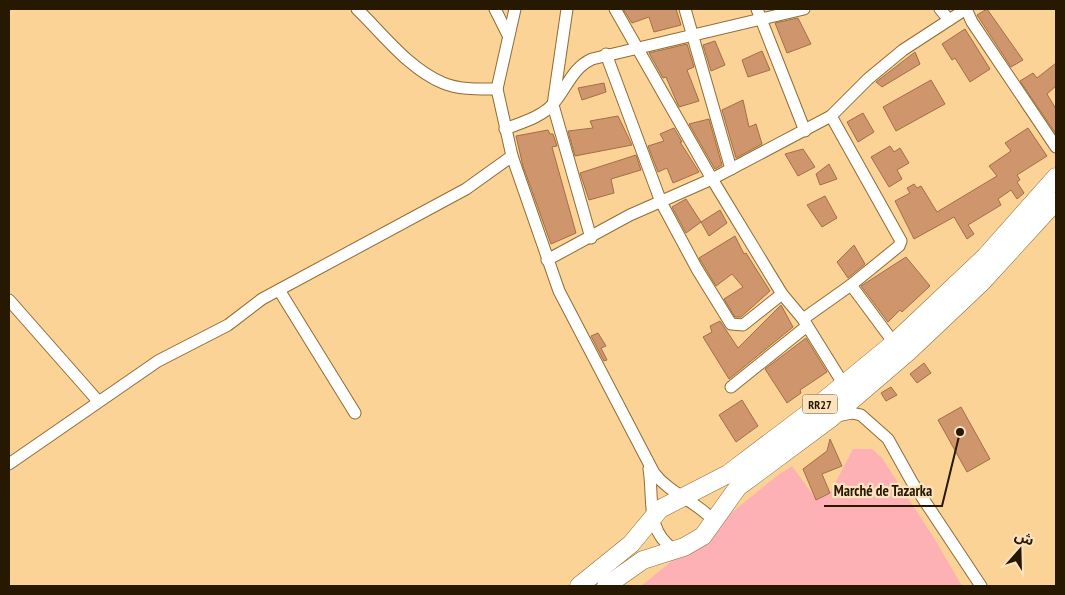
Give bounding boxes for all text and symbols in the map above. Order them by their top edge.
road number: RR27 [802,394,838,414]
callout: Marché de Tazarka [824,476,942,506]
text: Marché de Tazarka [834,481,932,500]
north arrow [995,525,1045,575]
text: ش [1012,526,1037,550]

